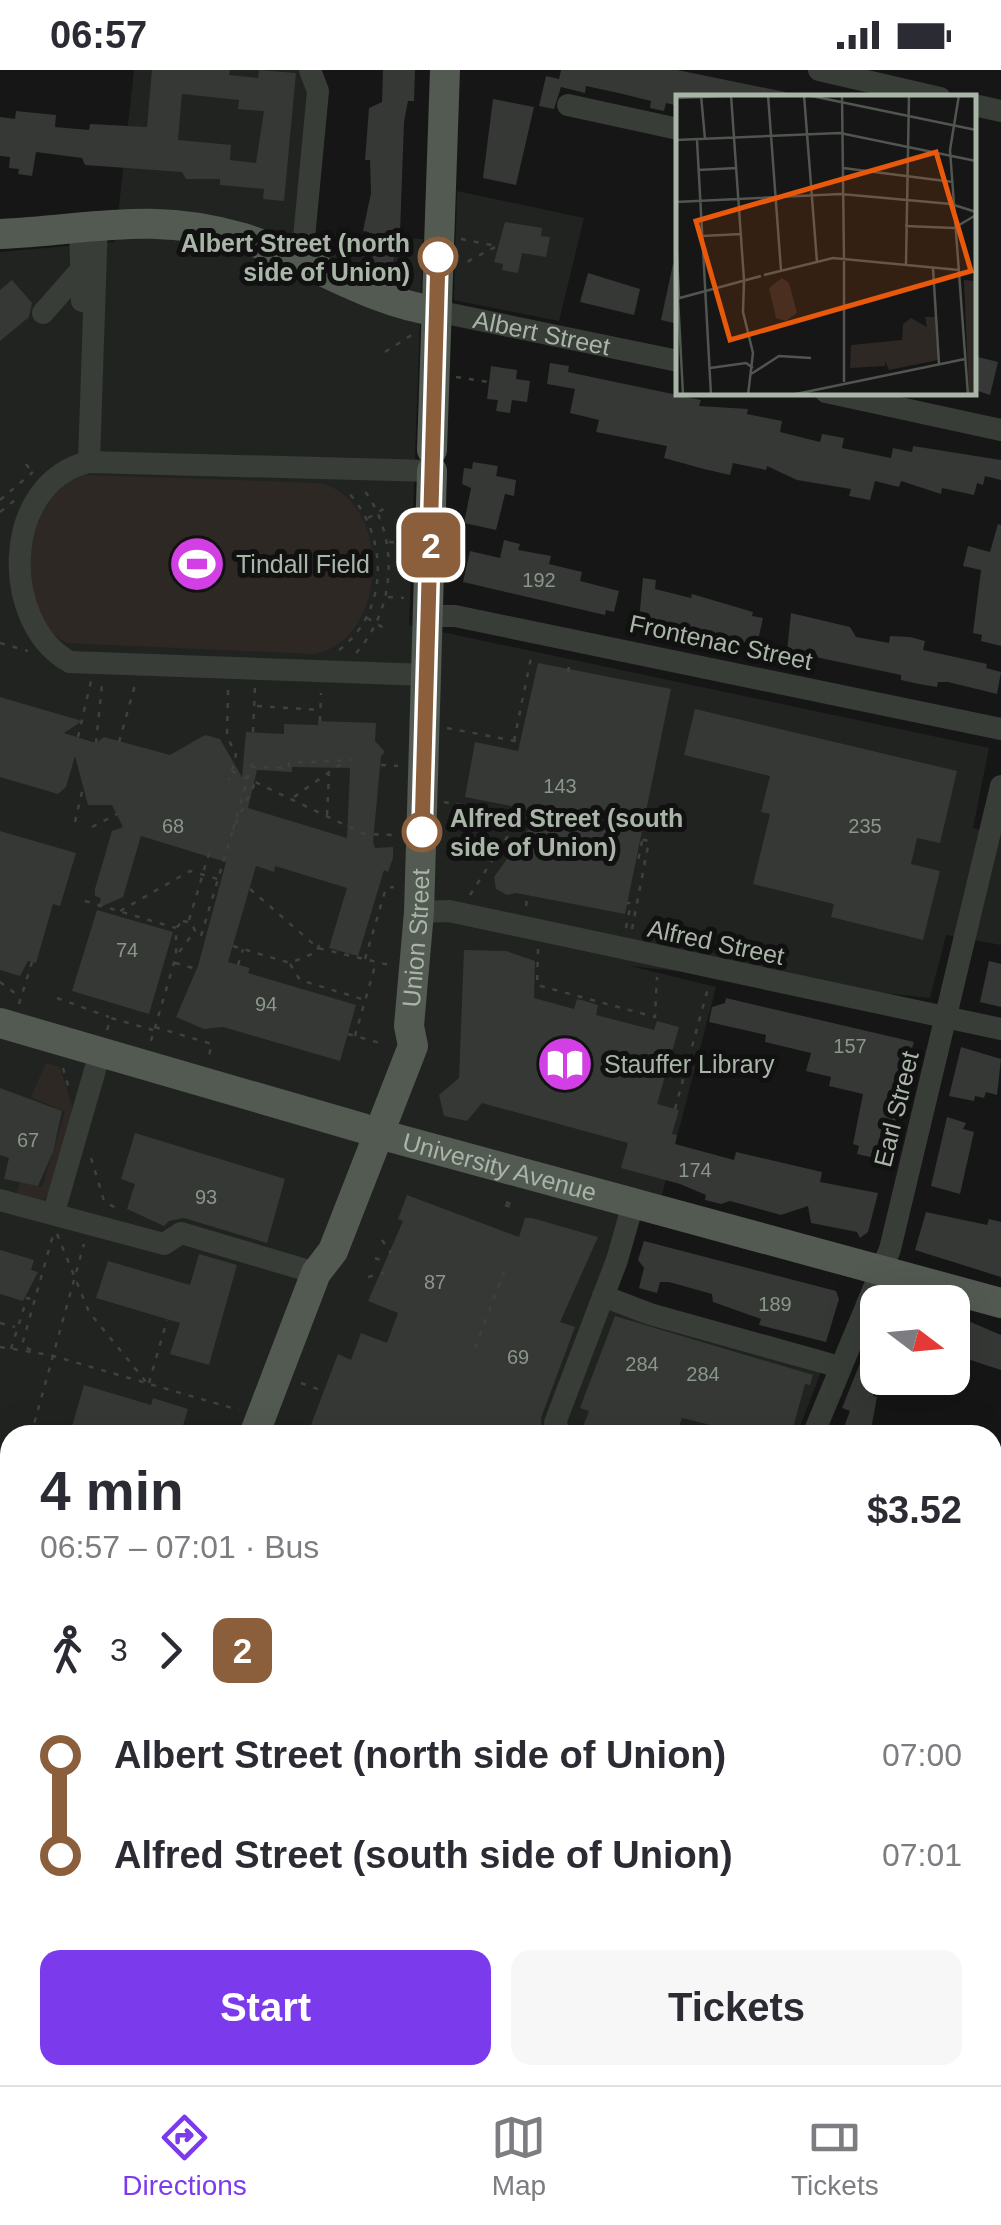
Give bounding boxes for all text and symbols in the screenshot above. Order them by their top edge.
text: 06:57 [50,14,147,56]
inset map [676,95,976,395]
place label: Albert Street (north side of Union) [181,229,410,286]
marker: Albert Street (north side of Union) [419,238,457,276]
street label: Albert Street [471,305,613,361]
line badge: 2 [398,512,464,578]
text: 2 [421,526,441,565]
sports icon: Tindall Field [167,534,227,594]
place label: Tindall Field [236,550,370,578]
house number: 192 [522,569,556,591]
street label: Frontenac Street [627,609,815,675]
house number: 143 [543,775,577,797]
place label: Alfred Street (south side of Union) [450,804,683,861]
marker: Alfred Street (south side of Union) [403,813,441,851]
house number: 68 [162,815,184,837]
house number: 235 [848,815,882,837]
street label: Union Street [397,868,434,1009]
street label: Alfred Street [645,914,787,970]
house number: 74 [116,939,138,961]
house number: 94 [255,993,277,1015]
library icon: Stauffer Library [535,1034,595,1094]
house number: 157 [833,1035,867,1057]
street label: Earl Street [868,1048,924,1170]
place label: Stauffer Library [604,1050,775,1078]
street label: University Avenue [400,1127,600,1206]
house number: 67 [17,1129,39,1151]
house number: 174 [678,1159,712,1181]
house number: 93 [195,1186,217,1208]
house number: 87 [424,1271,446,1293]
north arrow [860,1285,970,1395]
map controls [860,1285,970,1395]
house number: 189 [758,1293,792,1315]
house number: 69 [507,1346,529,1368]
house number: 284 [625,1353,659,1375]
house number: 284 [686,1363,720,1385]
text: 4 min [40,1460,184,1522]
text: $3.52 [867,1489,962,1531]
text: 06:57 – 07:01 · Bus [40,1529,319,1565]
icon: walk [40,1623,95,1678]
icon: forward [143,1623,198,1678]
text: 2 [233,1631,252,1670]
text: 3 [110,1632,128,1668]
text: Albert Street (north side of Union) [114,1734,726,1776]
text: 07:00 [882,1737,962,1773]
text: Alfred Street (south side of Union) [114,1834,733,1876]
text: 07:01 [882,1837,962,1873]
button: Start [40,1950,491,2065]
button: Tickets [511,1950,962,2065]
tab: Directions [122,2110,247,2202]
tab: Map [491,2110,546,2202]
tab: Tickets [791,2110,879,2202]

